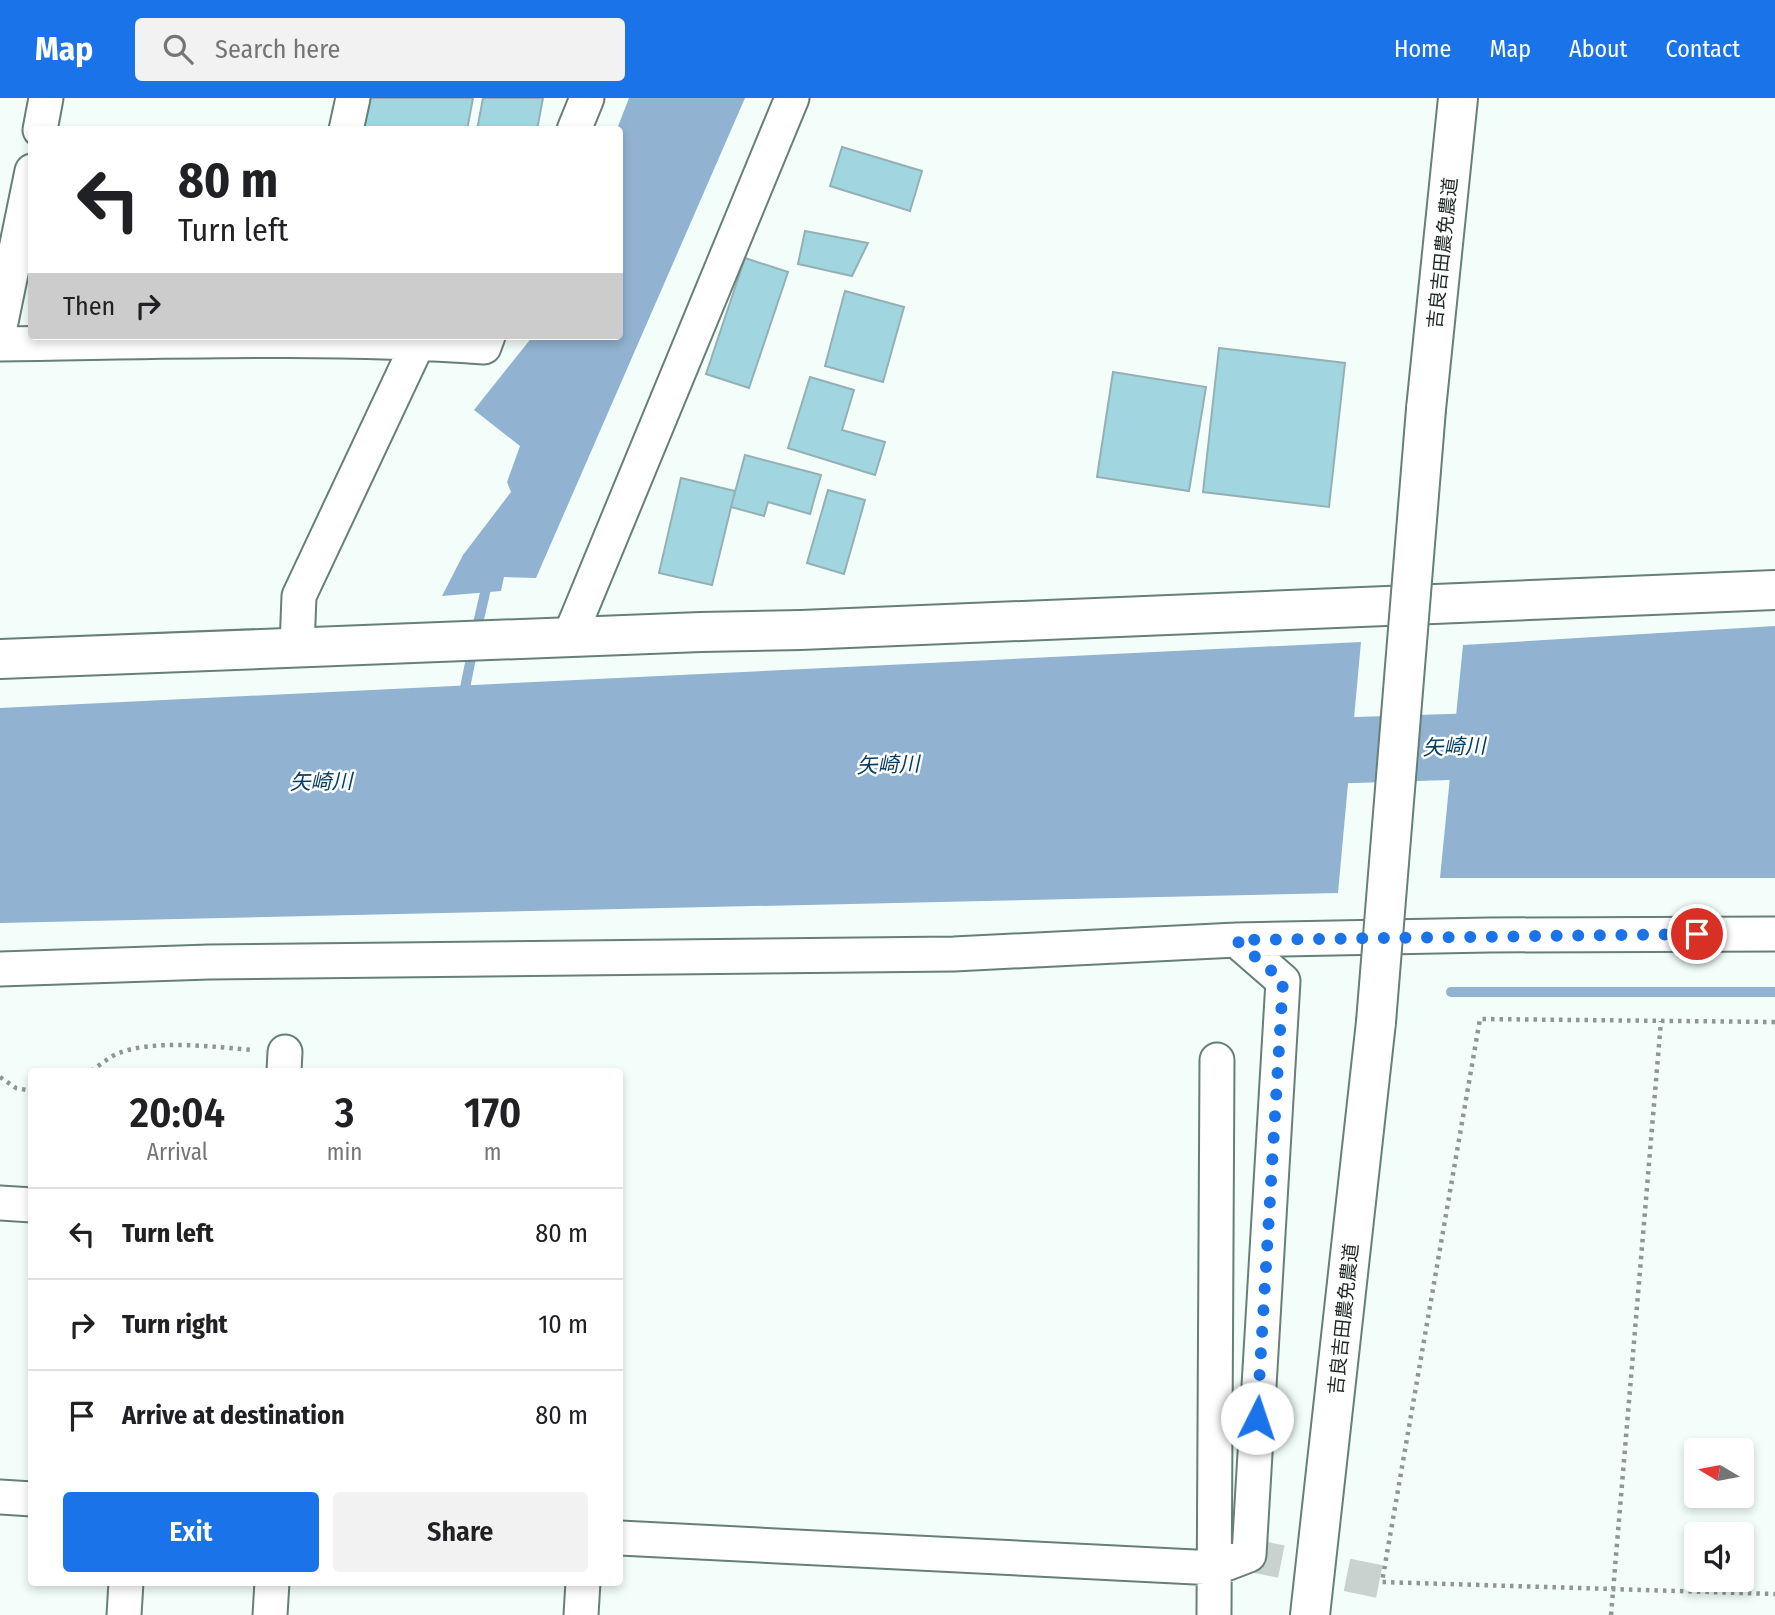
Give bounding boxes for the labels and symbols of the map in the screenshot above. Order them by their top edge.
street label: 吉良吉田農免農道 [1423,176,1462,330]
water label: 矢崎川 [1422,733,1488,761]
water label: 矢崎川 [856,751,922,779]
water label: 矢崎川 [289,768,355,796]
pin [1667,904,1727,964]
street label: 吉良吉田農免農道 [1324,1242,1363,1396]
position arrow [1220,1381,1294,1455]
north arrow [1684,1438,1754,1508]

